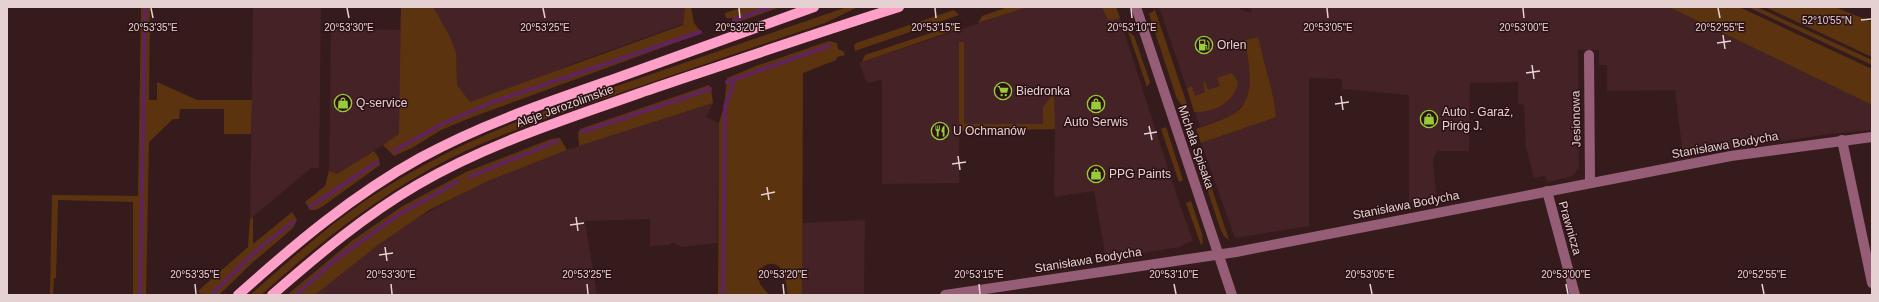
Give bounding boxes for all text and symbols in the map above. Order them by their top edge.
text: 52°10'55"N [1802,15,1852,26]
text: 20°53'35"E [128,22,178,33]
text: 20°53'30"E [324,22,374,33]
text: 20°53'25"E [520,22,570,33]
text: 20°53'20"E [715,22,765,33]
text: 20°53'15"E [911,22,961,33]
text: 20°53'10"E [1107,22,1157,33]
text: 20°53'05"E [1303,22,1353,33]
text: 20°53'00"E [1499,22,1549,33]
text: 20°52'55"E [1695,22,1745,33]
fuel station icon: Orlen [1194,35,1214,55]
place label: Orlen [1217,38,1246,52]
supermarket icon: Biedronka [993,81,1013,101]
street label: Aleje Jerozolimskie [514,82,616,130]
place label: Biedronka [1016,84,1070,98]
street label: Jesionowa [1569,90,1583,147]
shop icon: Q-service [333,93,353,113]
shop icon: Auto Serwis [1086,94,1106,114]
place label: Q-service [356,96,408,110]
street label: Michała Spisaka [1175,103,1217,191]
place label: Auto - Garaż, Piróg J. [1442,105,1513,133]
shop icon: Auto - Garaż, Piróg J. [1419,109,1439,129]
place label: Auto Serwis [1064,115,1128,129]
restaurant icon: U Ochmanów [930,121,950,141]
place label: U Ochmanów [953,124,1026,138]
street label: Stanisława Bodycha [1671,129,1780,161]
shop icon: PPG Paints [1086,164,1106,184]
place label: PPG Paints [1109,167,1171,181]
street label: Stanisława Bodycha [1352,188,1461,222]
street label: Prawnicza [1556,199,1584,257]
street label: Stanisława Bodycha [1034,245,1143,275]
text: 20°53'35"E [170,269,220,280]
text: 20°53'30"E [366,269,416,280]
text: 20°53'25"E [562,269,612,280]
text: 20°53'20"E [758,269,808,280]
text: 20°53'15"E [954,269,1004,280]
text: 20°53'10"E [1149,269,1199,280]
text: 20°53'05"E [1345,269,1395,280]
text: 20°53'00"E [1541,269,1591,280]
text: 20°52'55"E [1737,269,1787,280]

